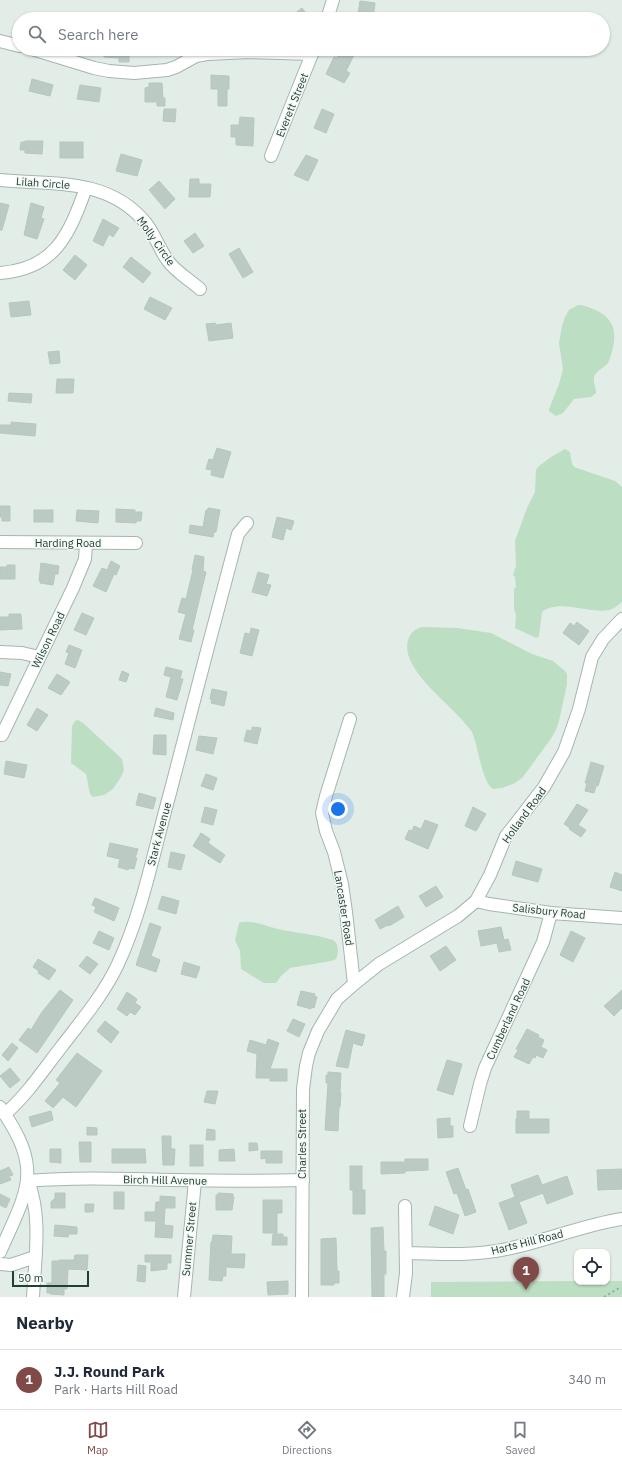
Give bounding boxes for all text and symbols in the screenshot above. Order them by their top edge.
search box [12,12,610,56]
icon: search [26,23,48,45]
text: Search here [58,25,138,44]
street label: Everett Street [273,71,311,139]
street label: Lilah Circle [16,174,70,192]
street label: Molly Circle [134,214,178,268]
street label: Harding Road [35,536,101,550]
street label: Wilson Road [28,609,68,671]
street label: Holland Road [499,784,549,846]
your location [328,799,348,819]
street label: Stark Avenue [144,801,174,867]
street label: Lancaster Road [331,869,357,947]
street label: Salisbury Road [512,900,586,922]
street label: Cumberland Road [483,976,533,1062]
street label: Charles Street [295,1109,309,1179]
street label: Birch Hill Avenue [123,1172,207,1188]
street label: Summer Street [179,1201,199,1277]
street label: Harts Hill Road [489,1226,565,1258]
map controls [574,1249,610,1285]
button: locate [574,1249,610,1285]
pin: 1 [513,1257,539,1290]
scale bar [12,1269,89,1288]
text: 50 m [18,1271,43,1285]
text: Nearby [16,1312,74,1334]
text: J.J. Round Park [54,1362,165,1381]
text: 1 [25,1371,33,1388]
text: 340 m [568,1371,606,1388]
text: Park · Harts Hill Road [54,1381,178,1398]
tab: Map [87,1419,109,1457]
tab: Directions [282,1419,332,1457]
tab: Saved [505,1419,535,1457]

